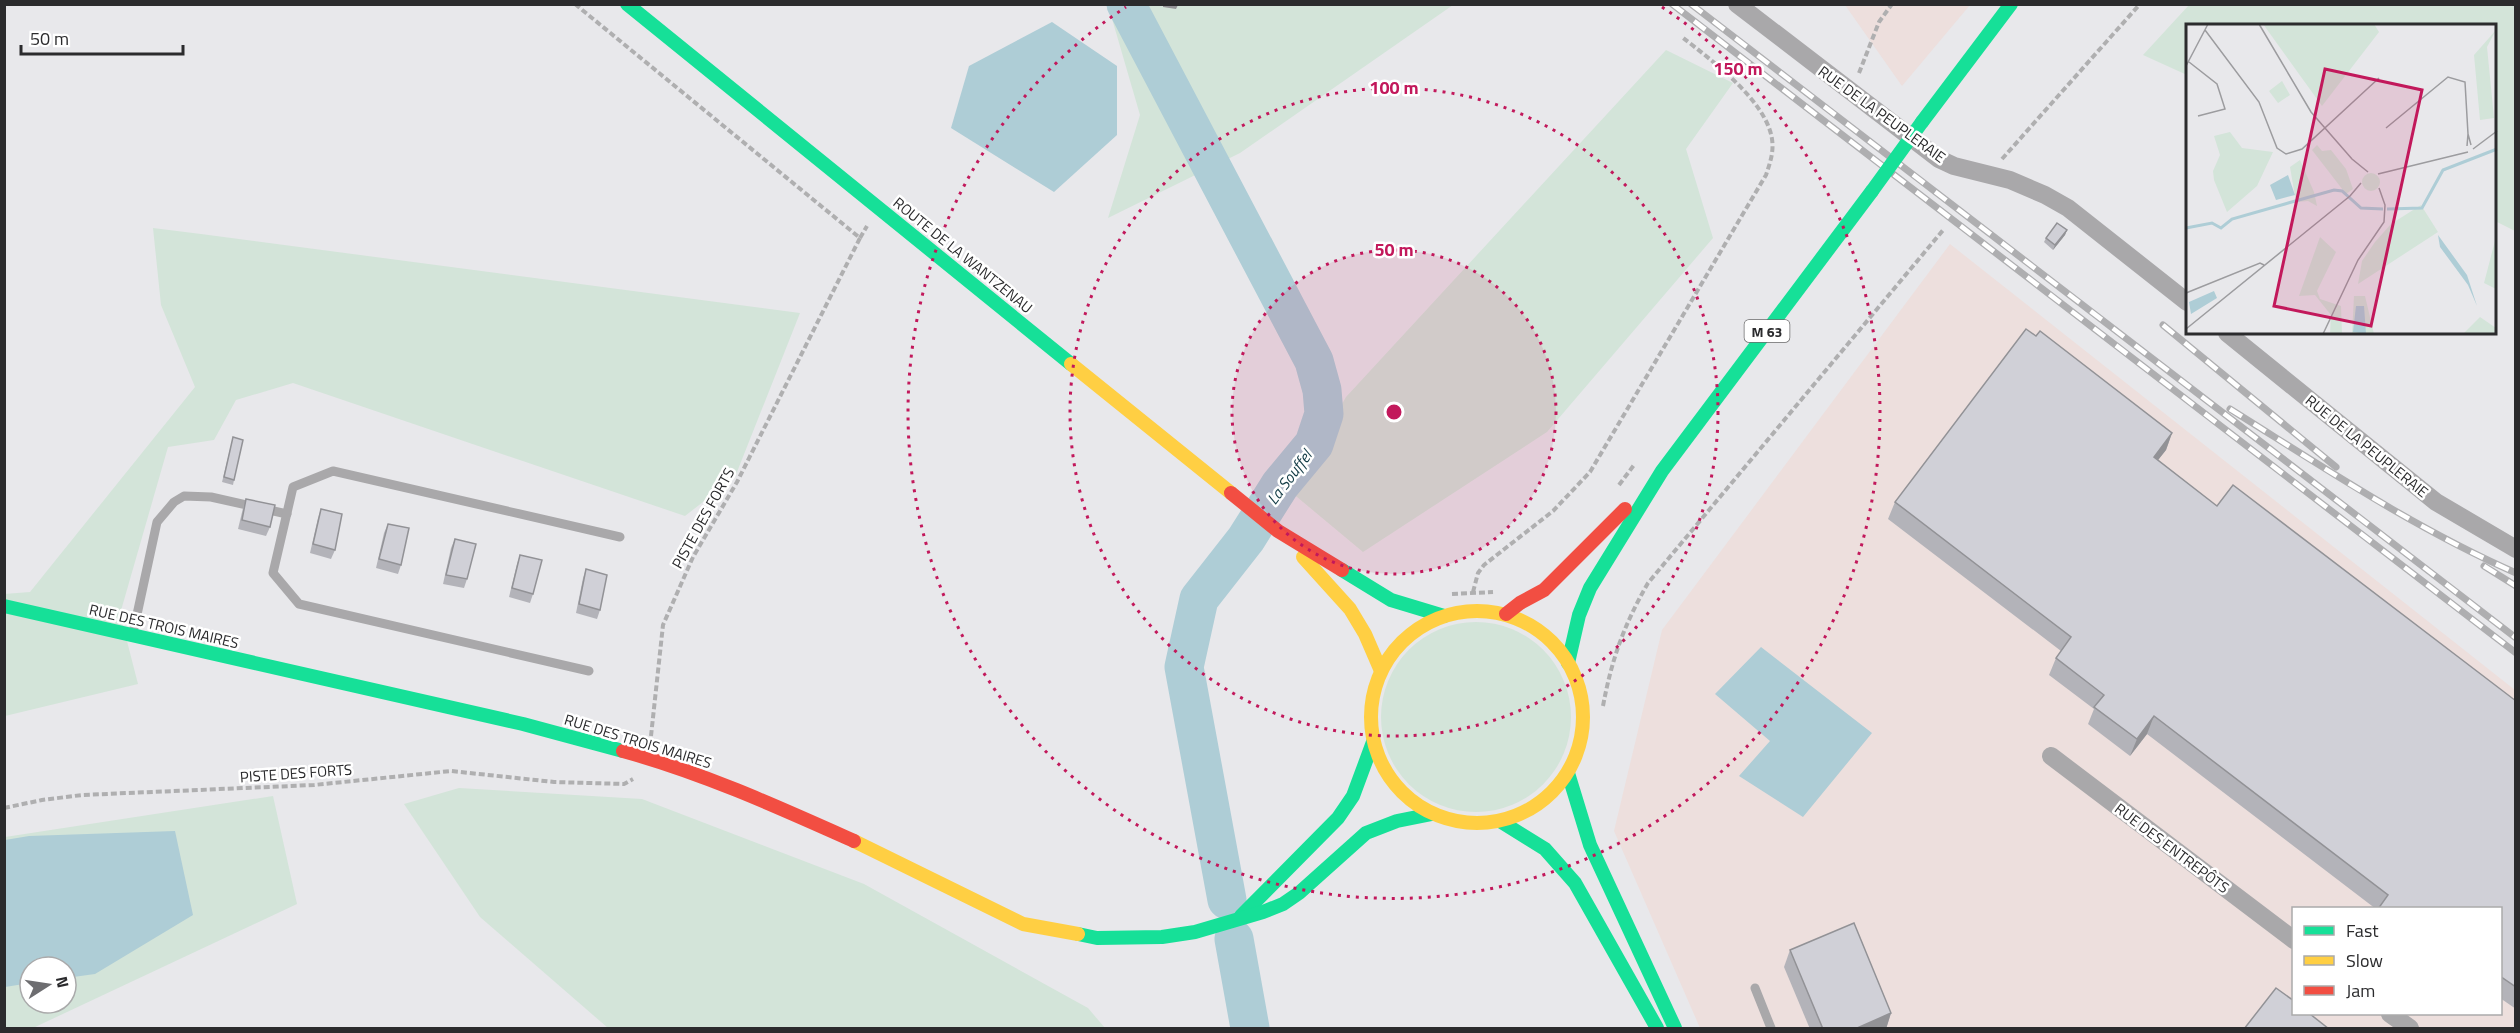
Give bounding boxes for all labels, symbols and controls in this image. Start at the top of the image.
scale bar [21,18,183,56]
inset map [2186,24,2496,334]
text: 50 m [30,25,69,52]
text: 150 m [1713,55,1763,82]
street label: RUE DE LA PEUPLERAIE [1814,60,1950,168]
text: 100 m [1369,74,1419,101]
street label: ROUTE DE LA WANTZENAU [888,191,1038,319]
text: 50 m [1374,236,1414,263]
road number: M 63 [1744,320,1790,342]
street label: RUE DE LA PEUPLERAIE [2301,389,2433,503]
centre of rings [1384,402,1404,422]
water label: La Souffel [1261,443,1318,509]
street label: PISTE DES FORTS [666,463,740,573]
street label: RUE DES TROIS MAIRES [87,598,241,654]
street label: RUE DES TROIS MAIRES [562,708,714,774]
street label: PISTE DES FORTS [239,758,353,788]
street label: RUE DES ENTREPÔTS [2110,797,2234,899]
legend [2292,907,2502,1015]
text: Fast [2346,917,2379,944]
text: Slow [2346,947,2383,974]
north arrow [18,955,78,1015]
text: N [50,974,76,990]
text: Jam [2346,977,2375,1004]

